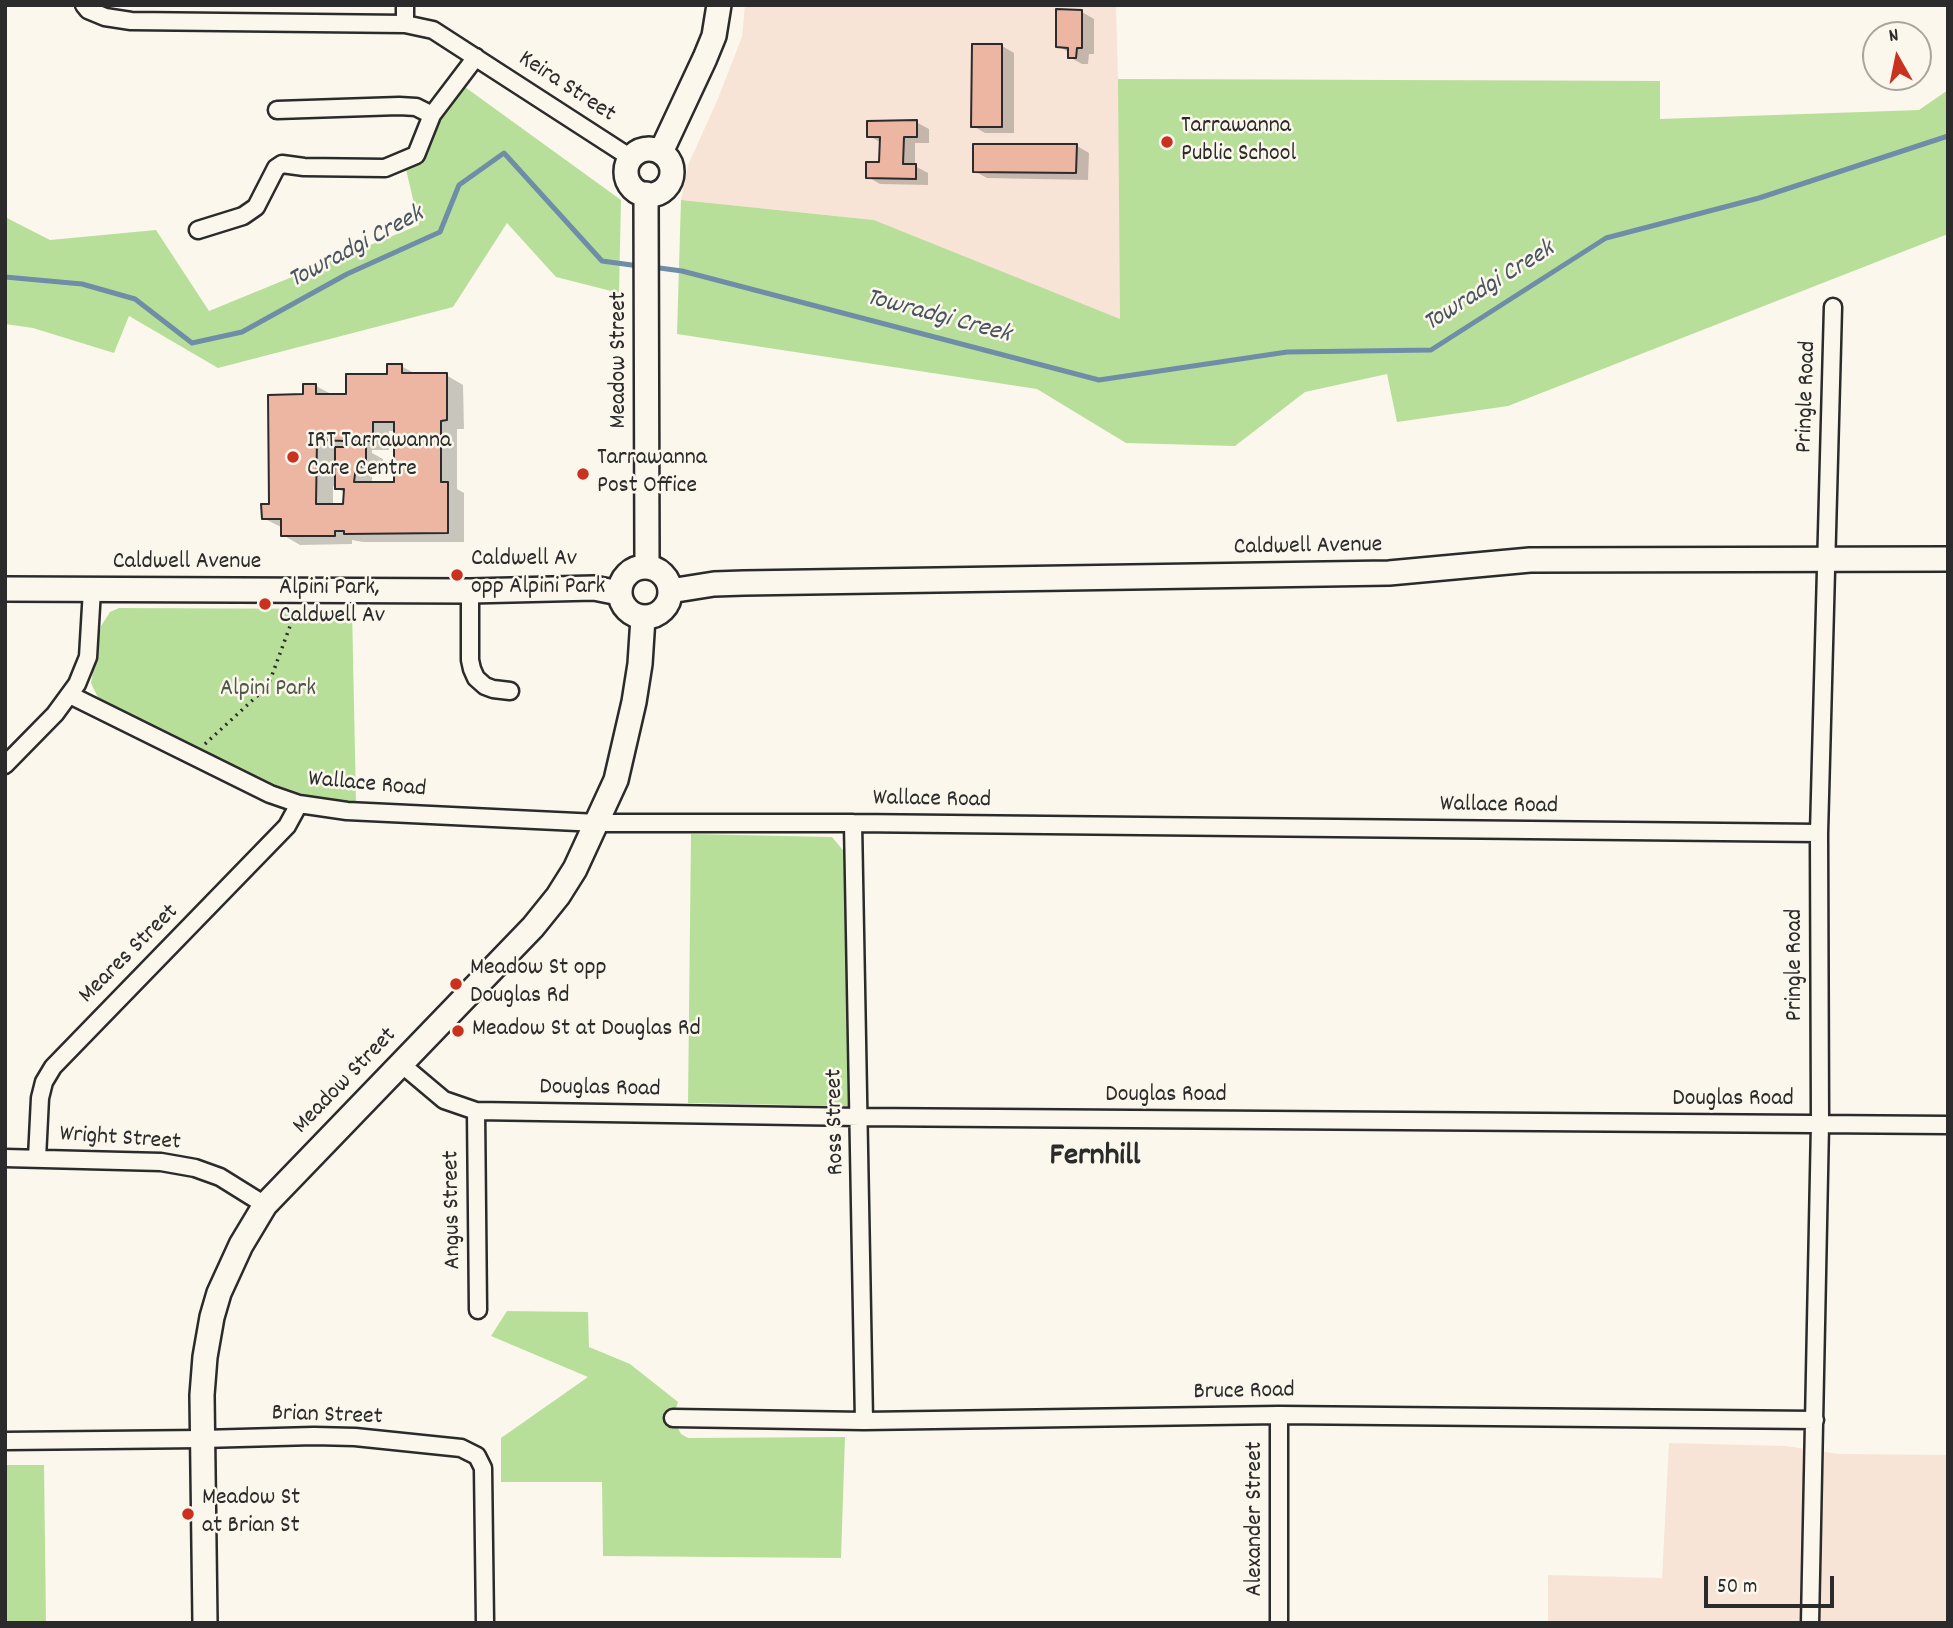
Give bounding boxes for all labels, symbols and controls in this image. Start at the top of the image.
north arrow [1862,21,1932,91]
text: N [1887,23,1901,51]
street label: Keira Street [512,46,620,130]
place label: Tarrawanna Public School [1181,114,1296,170]
marker: Tarrawanna Public School [1159,134,1175,150]
water label: Towradgi Creek [284,200,430,298]
water label: Towradgi Creek [1419,235,1561,341]
water label: Towradgi Creek [862,284,1014,352]
street label: Meadow Street [607,291,635,429]
street label: Pringle Road [1792,340,1824,454]
place label: IRT Tarrawanna Care Centre [307,429,451,485]
place label: Tarrawanna Post Office [597,446,707,502]
marker: IRT Tarrawanna Care Centre [285,449,301,465]
marker: Tarrawanna Post Office [575,466,591,482]
street label: Caldwell Avenue [1233,532,1383,564]
place label: Caldwell Av opp Alpini Park [471,547,605,603]
street label: Caldwell Avenue [113,550,261,578]
marker: Caldwell Av opp Alpini Park [449,567,465,583]
place label: Alpini Park, Caldwell Av [279,576,385,632]
marker: Alpini Park, Caldwell Av [257,596,273,612]
park label: Alpini Park [220,677,316,705]
street label: Wallace Road [307,766,427,806]
street label: Wallace Road [873,786,991,816]
street label: Wallace Road [1440,792,1558,822]
street label: Meares Street [74,899,186,1011]
street label: Pringle Road [1783,909,1811,1021]
place label: Meadow St opp Douglas Rd [470,956,607,1012]
marker: Meadow St opp Douglas Rd [448,976,464,992]
place label: Meadow St at Douglas Rd [472,1017,701,1045]
street label: Meadow Street [288,1023,404,1141]
marker: Meadow St at Douglas Rd [450,1023,466,1039]
street label: Ross Street [822,1069,852,1175]
street label: Douglas Road [539,1075,661,1105]
street label: Douglas Road [1105,1083,1227,1111]
street label: Douglas Road [1672,1087,1794,1115]
street label: Wright Street [59,1121,181,1159]
district label: Fernhill [1050,1140,1140,1178]
street label: Angus Street [439,1150,469,1270]
street label: Bruce Road [1193,1378,1295,1408]
street label: Brian Street [271,1401,383,1433]
street label: Alexander Street [1243,1441,1271,1597]
place label: Meadow St at Brian St [202,1486,300,1542]
marker: Meadow St at Brian St [180,1506,196,1522]
scale bar [1708,1562,1838,1606]
text: 50 m [1717,1573,1757,1603]

